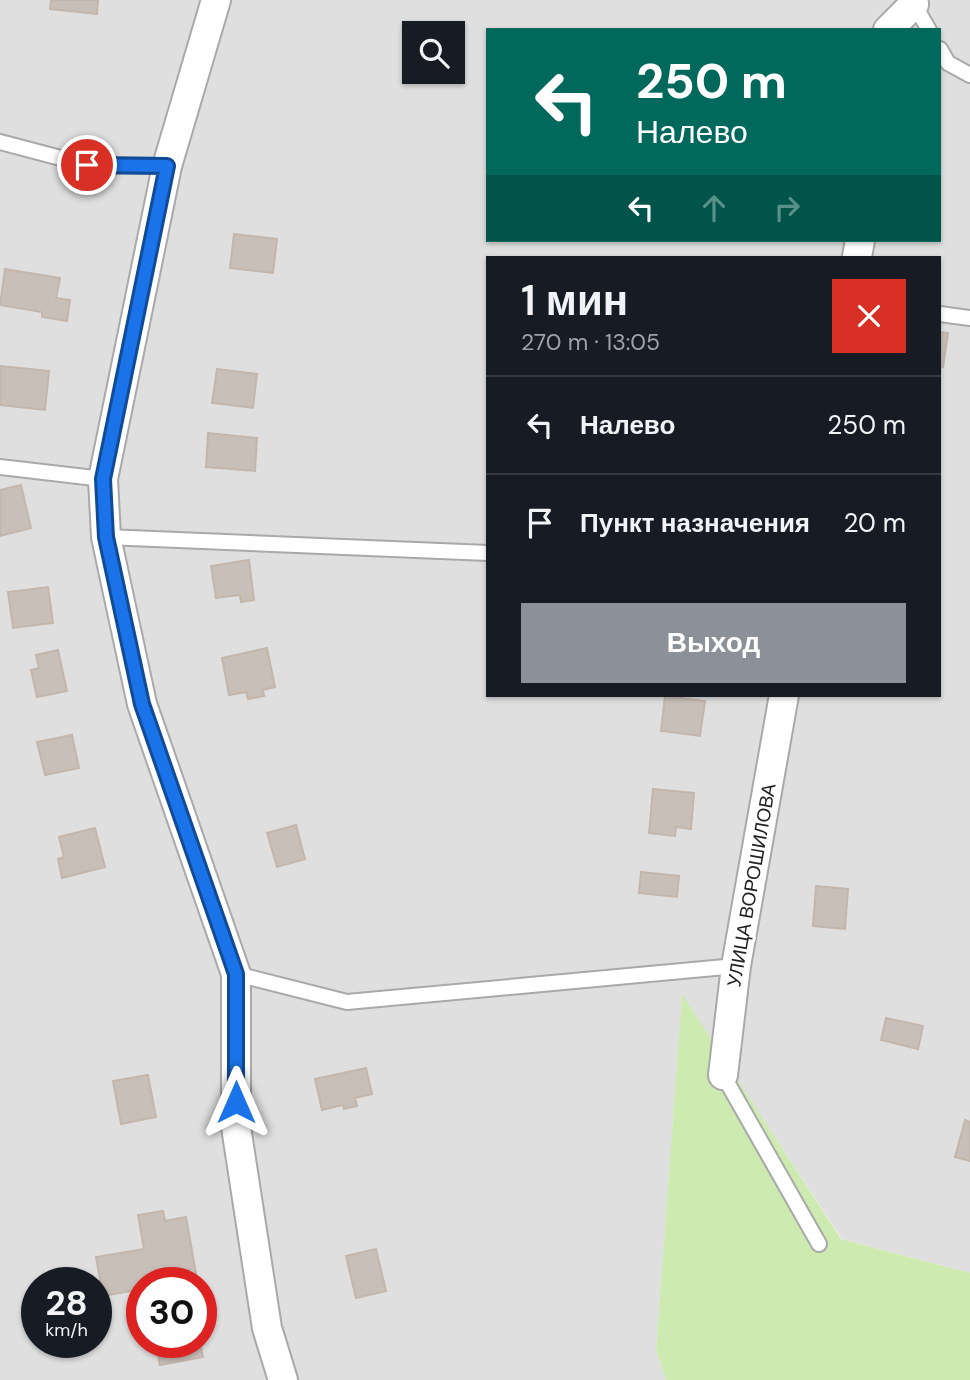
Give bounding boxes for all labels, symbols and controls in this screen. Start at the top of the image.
map controls [402,21,465,84]
button: search [402,21,465,84]
text: 250 m [636,49,787,113]
icon: left [521,56,612,147]
text: Налево [636,111,748,153]
pin [57,135,117,195]
icon: arrive [68,146,106,184]
icon: left [622,189,660,227]
icon: ahead [695,189,733,227]
icon: right [768,189,806,227]
text: 1 мин [521,273,628,328]
button: close [832,279,906,353]
text: 270 m · 13:05 [521,327,660,357]
icon: left [521,406,559,444]
text: Налево [580,408,675,442]
text: 250 m [827,408,906,442]
icon: arrive [521,504,559,542]
text: Пункт назначения [580,506,810,540]
text: 20 m [843,506,906,540]
button: Выход [521,603,906,683]
street label: УЛИЦА ВОРОШИЛОВА [721,781,782,989]
position arrow [199,1065,273,1139]
speed limit sign: 30 [126,1267,217,1358]
text: 28 [45,1280,88,1326]
text: km/h [45,1318,88,1342]

